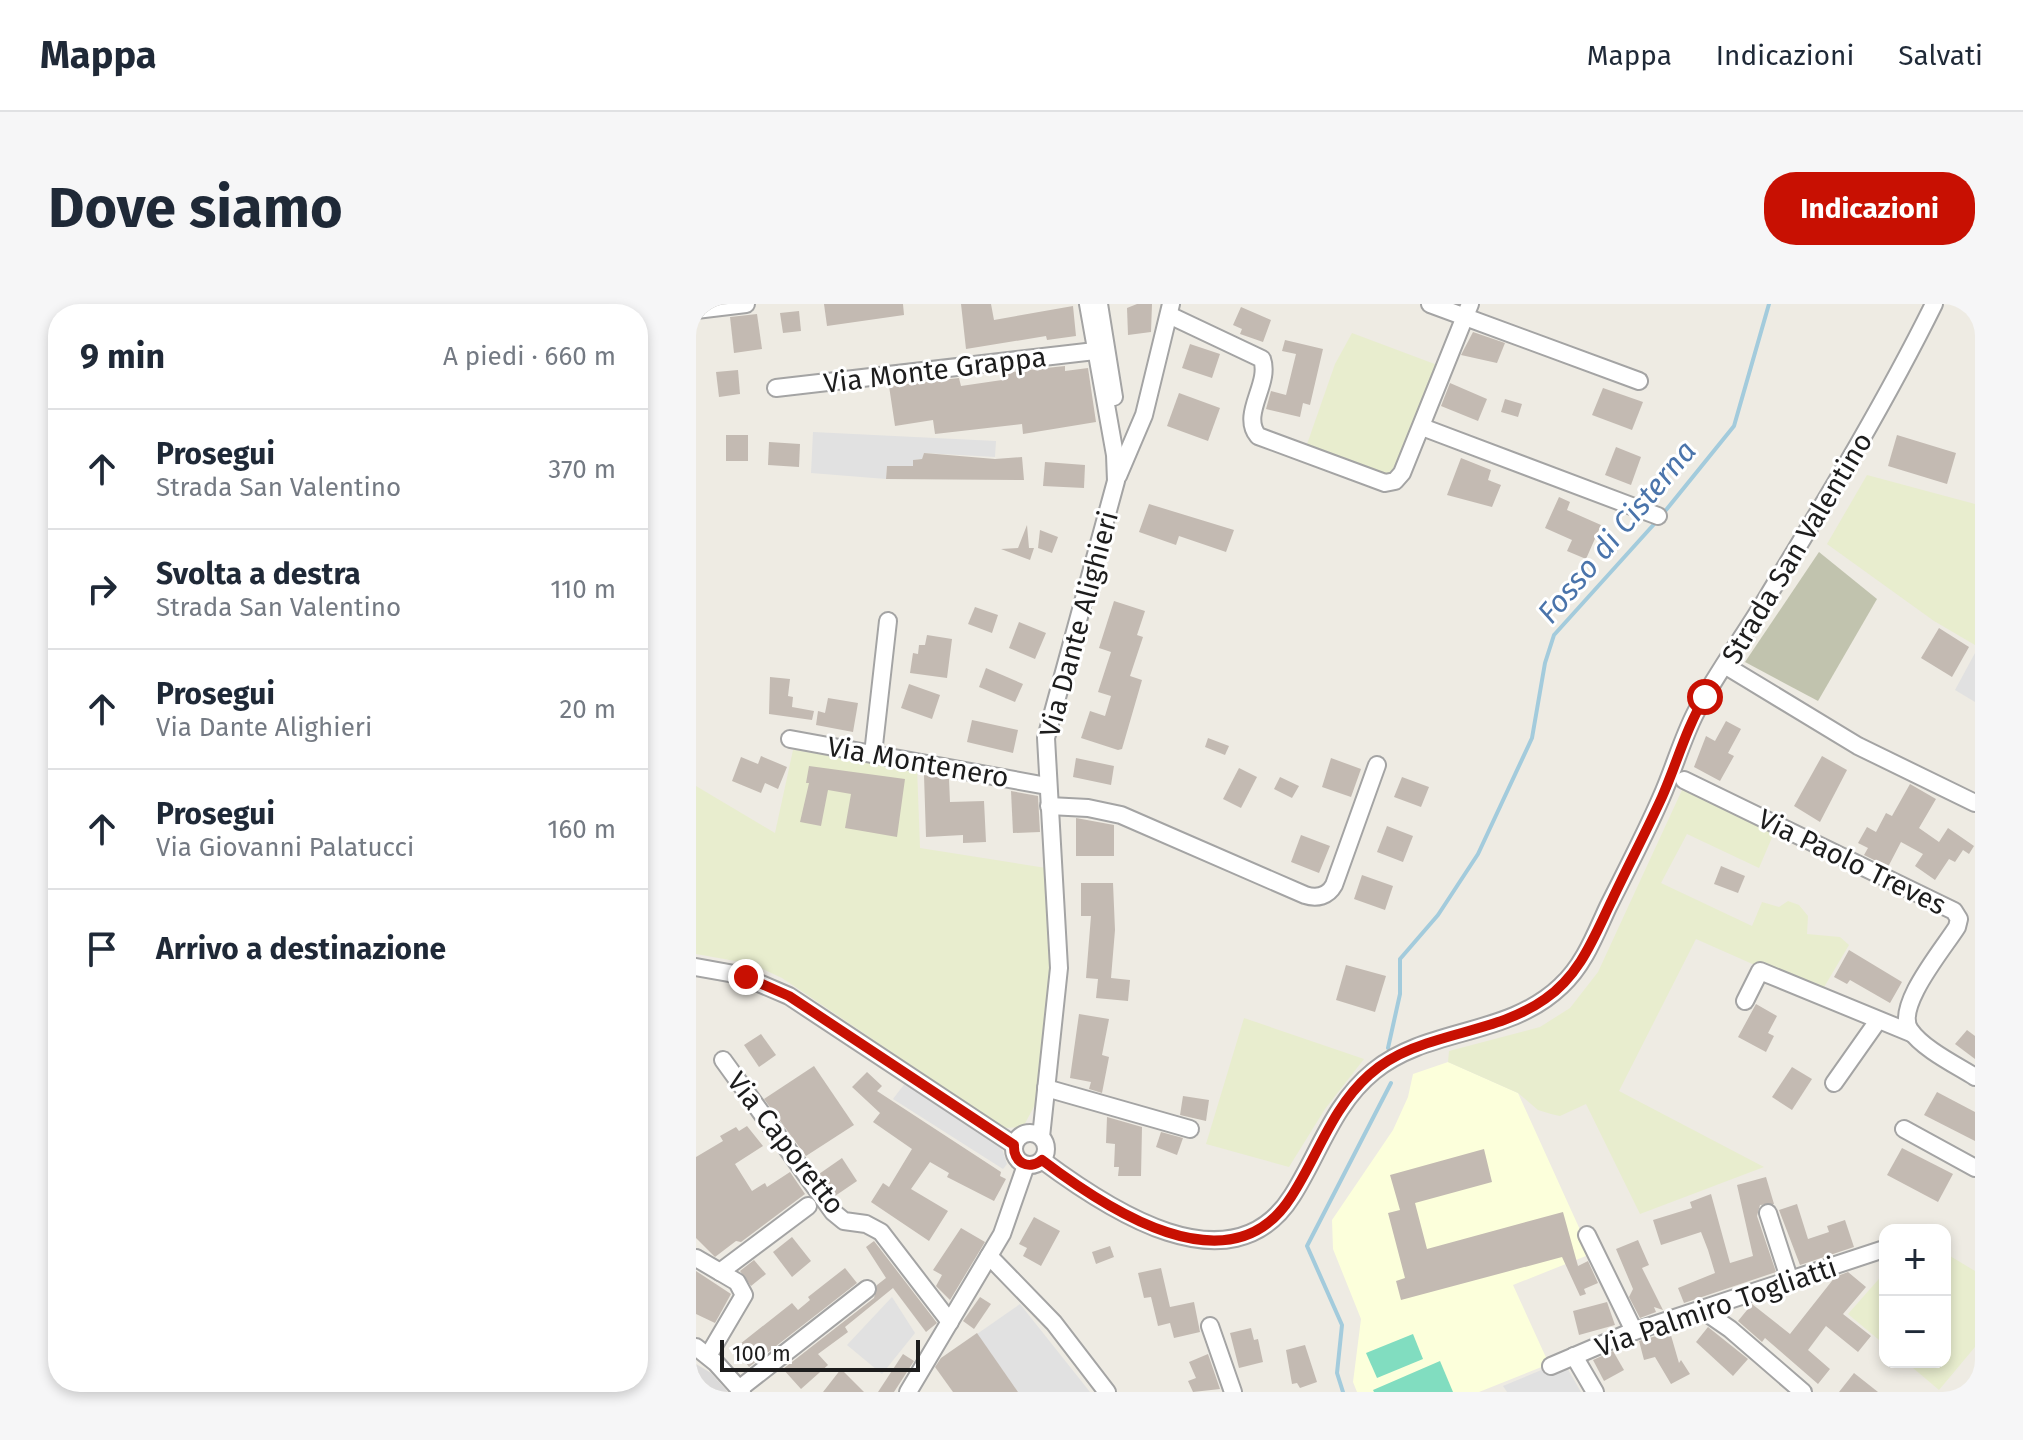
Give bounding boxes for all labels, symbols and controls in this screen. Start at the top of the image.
text: Mappa [40,32,157,78]
text: Mappa [1587,39,1672,72]
text: Indicazioni [1716,39,1854,72]
text: Salvati [1898,39,1983,72]
button: Indicazioni [1764,172,1975,245]
text: Dove siamo [48,175,343,242]
text: 9 min [80,336,165,377]
street label: Via Monte Grappa [822,340,1048,400]
text: A piedi · 660 m [443,341,616,372]
street label: Strada San Valentino [1715,426,1879,670]
water label: Fosso di Cisterna [1530,433,1704,631]
text: Prosegui [156,436,275,472]
icon: ahead [80,447,124,491]
text: 370 m [548,454,616,485]
text: Strada San Valentino [156,472,401,503]
street label: Via Dante Alighieri [1033,507,1125,741]
text: Svolta a destra [156,556,361,592]
icon: right [80,567,124,611]
text: 110 m [550,574,616,605]
text: Strada San Valentino [156,592,401,623]
text: Prosegui [156,676,275,712]
route start [1687,679,1723,715]
icon: ahead [80,687,124,731]
text: 20 m [559,694,616,725]
text: Via Dante Alighieri [156,712,372,743]
street label: Via Montenero [825,730,1011,794]
text: Prosegui [156,796,275,832]
street label: Via Paolo Treves [1753,802,1951,922]
icon: ahead [80,807,124,851]
text: 160 m [547,814,616,845]
text: Via Giovanni Palatucci [156,832,414,863]
icon: arrive [80,927,124,971]
text: Arrivo a destinazione [156,931,446,967]
route end [728,959,764,995]
street label: Via Caporetto [720,1065,852,1221]
map controls [1879,1224,1951,1368]
button: + [1879,1224,1951,1296]
street label: Via Palmiro Togliatti [1591,1250,1841,1364]
button: − [1879,1296,1951,1368]
scale bar [720,1336,920,1372]
text: 100 m [732,1340,791,1367]

